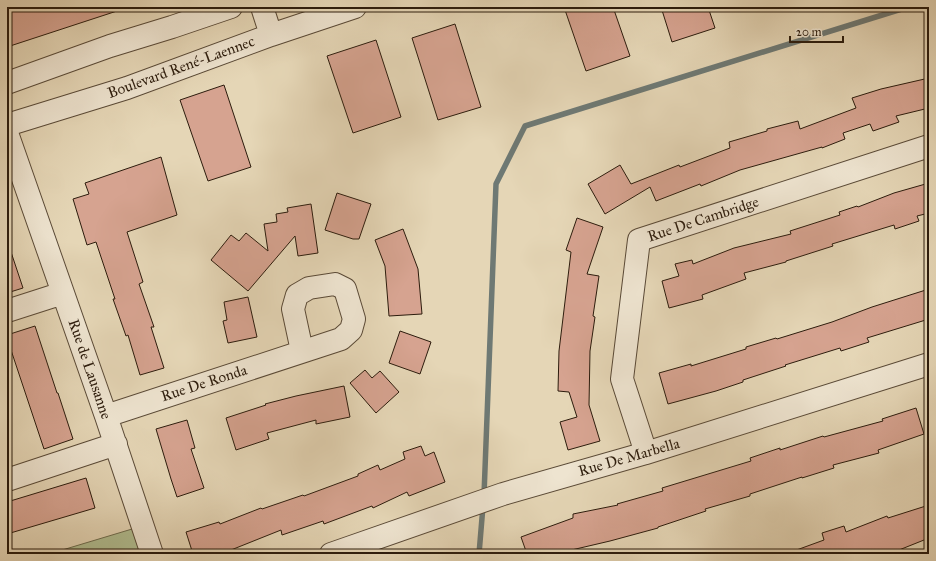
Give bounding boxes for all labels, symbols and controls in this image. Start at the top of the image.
scale bar [790,18,843,44]
text: 20 m [796,25,822,39]
street label: Boulevard René-Laennec [105,32,257,102]
street label: Rue De Cambridge [645,193,761,245]
street label: Rue de Lausanne [64,317,116,421]
street label: Rue De Ronda [159,360,250,405]
street label: Rue De Marbella [576,434,682,480]

